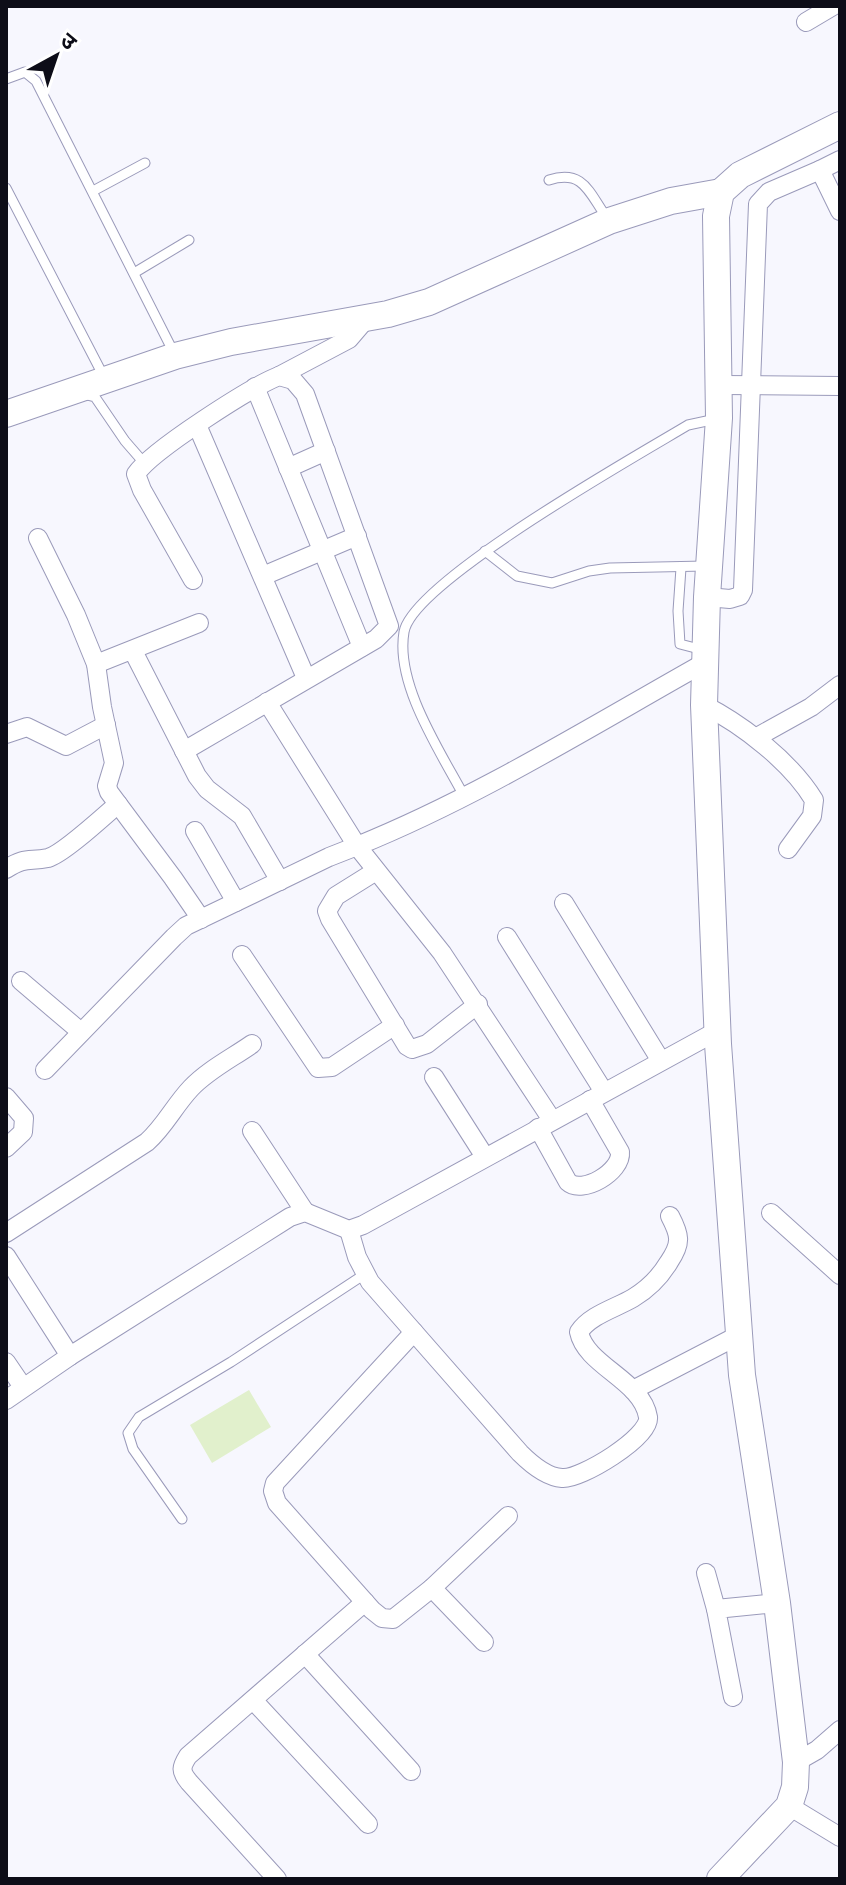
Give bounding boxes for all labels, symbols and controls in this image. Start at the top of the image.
north arrow [16,16,96,96]
text: उ [55,26,84,56]

